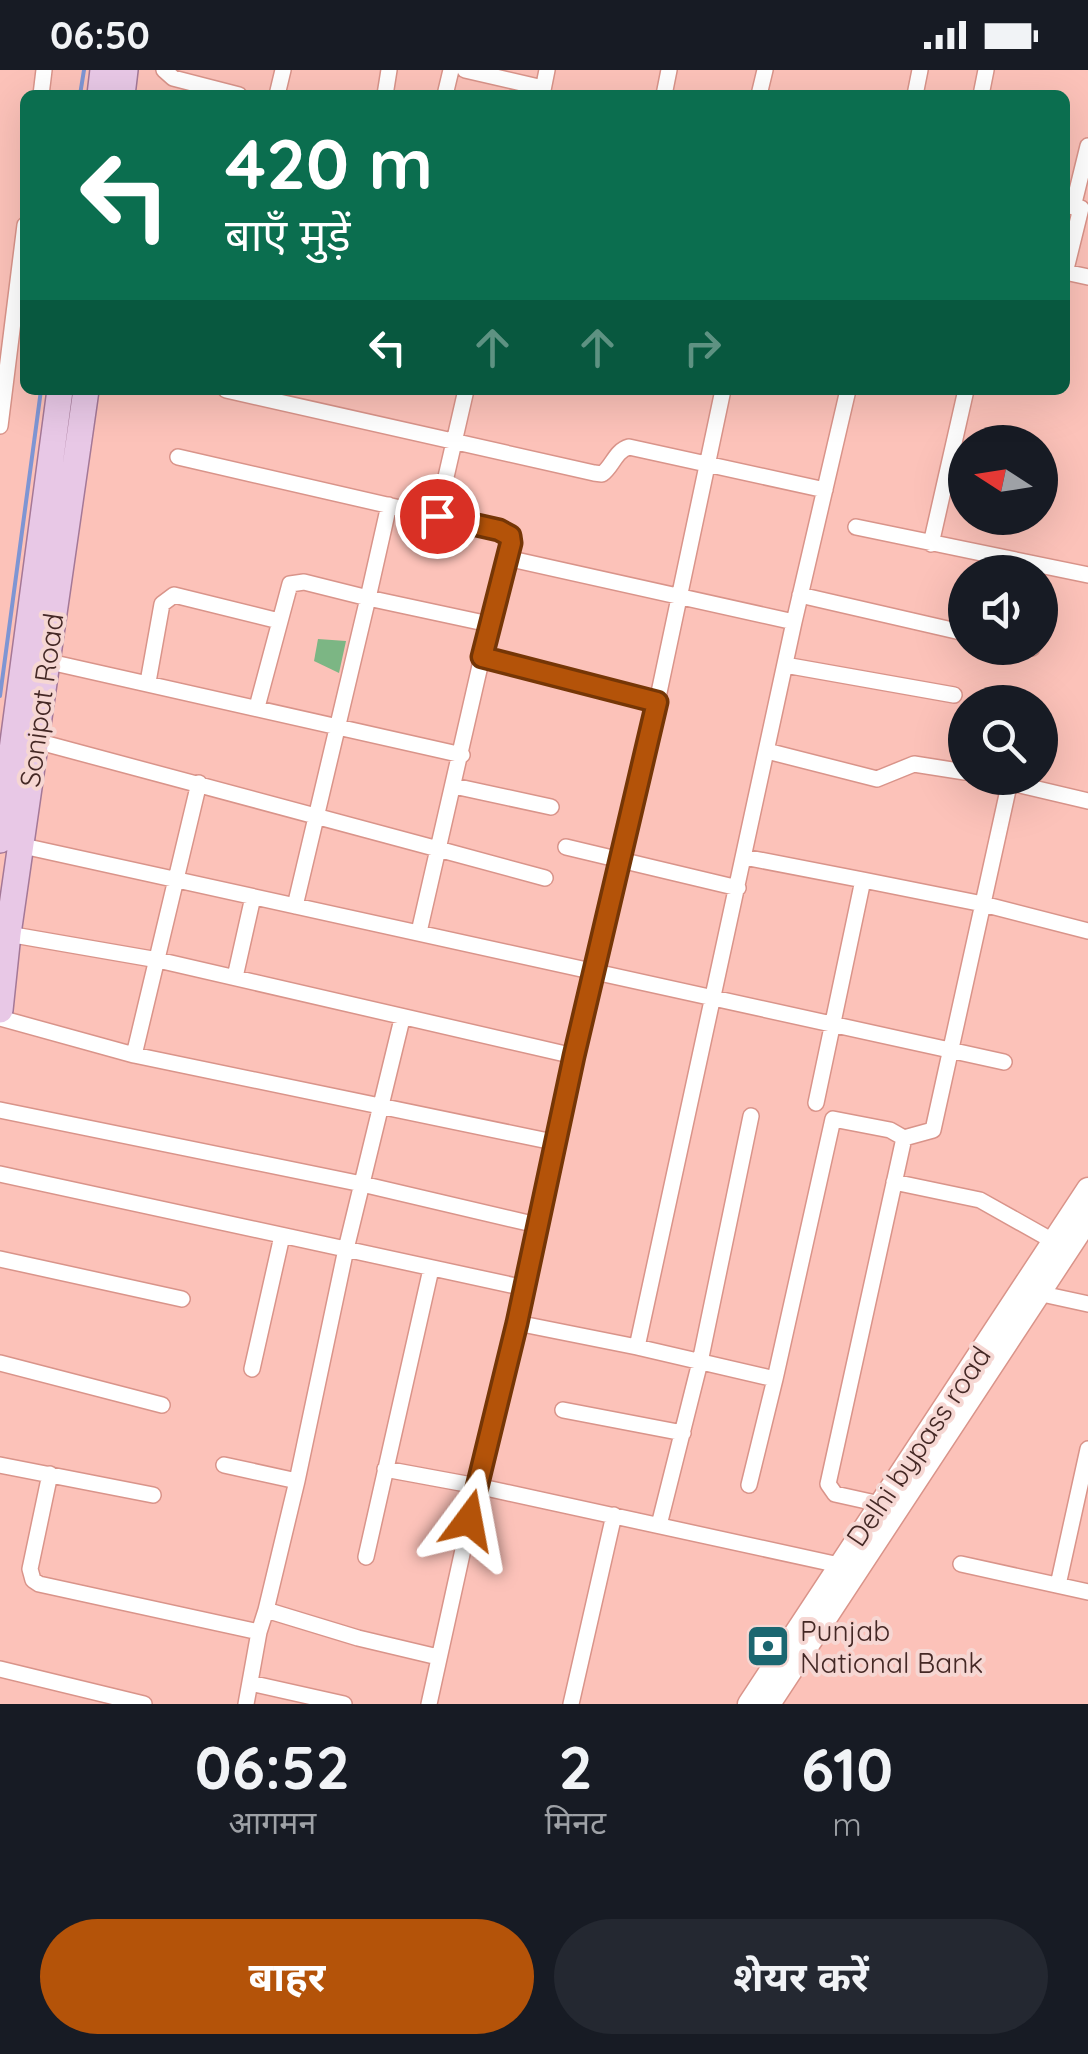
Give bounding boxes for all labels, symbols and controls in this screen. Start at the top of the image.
text: 06:50 [50,11,150,59]
text: 420 m [225,119,433,207]
icon: left [60,130,190,260]
text: बाएँ मुड़ें [225,206,351,262]
icon: left [360,320,415,375]
icon: ahead [465,320,520,375]
icon: ahead [570,320,625,375]
icon: right [675,320,730,375]
north arrow [948,425,1058,535]
map controls [948,425,1058,795]
pin [395,474,480,559]
icon: arrive [410,489,465,544]
button: sound [948,555,1058,665]
street label: Sonipat Road [11,611,71,789]
button: search [948,685,1058,795]
street label: Delhi bypass road [838,1339,998,1553]
position arrow [417,1468,521,1572]
place label: Punjab National Bank [800,1613,983,1680]
bank icon: Punjab National Bank [745,1623,791,1669]
text: 06:52 [195,1729,350,1804]
text: 2 [558,1729,593,1804]
text: 610 [801,1731,893,1806]
text: आगमन [229,1802,316,1842]
text: मिनट [545,1802,606,1842]
text: m [832,1804,862,1844]
button: बाहर [40,1919,534,2034]
button: शेयर करें [554,1919,1048,2034]

